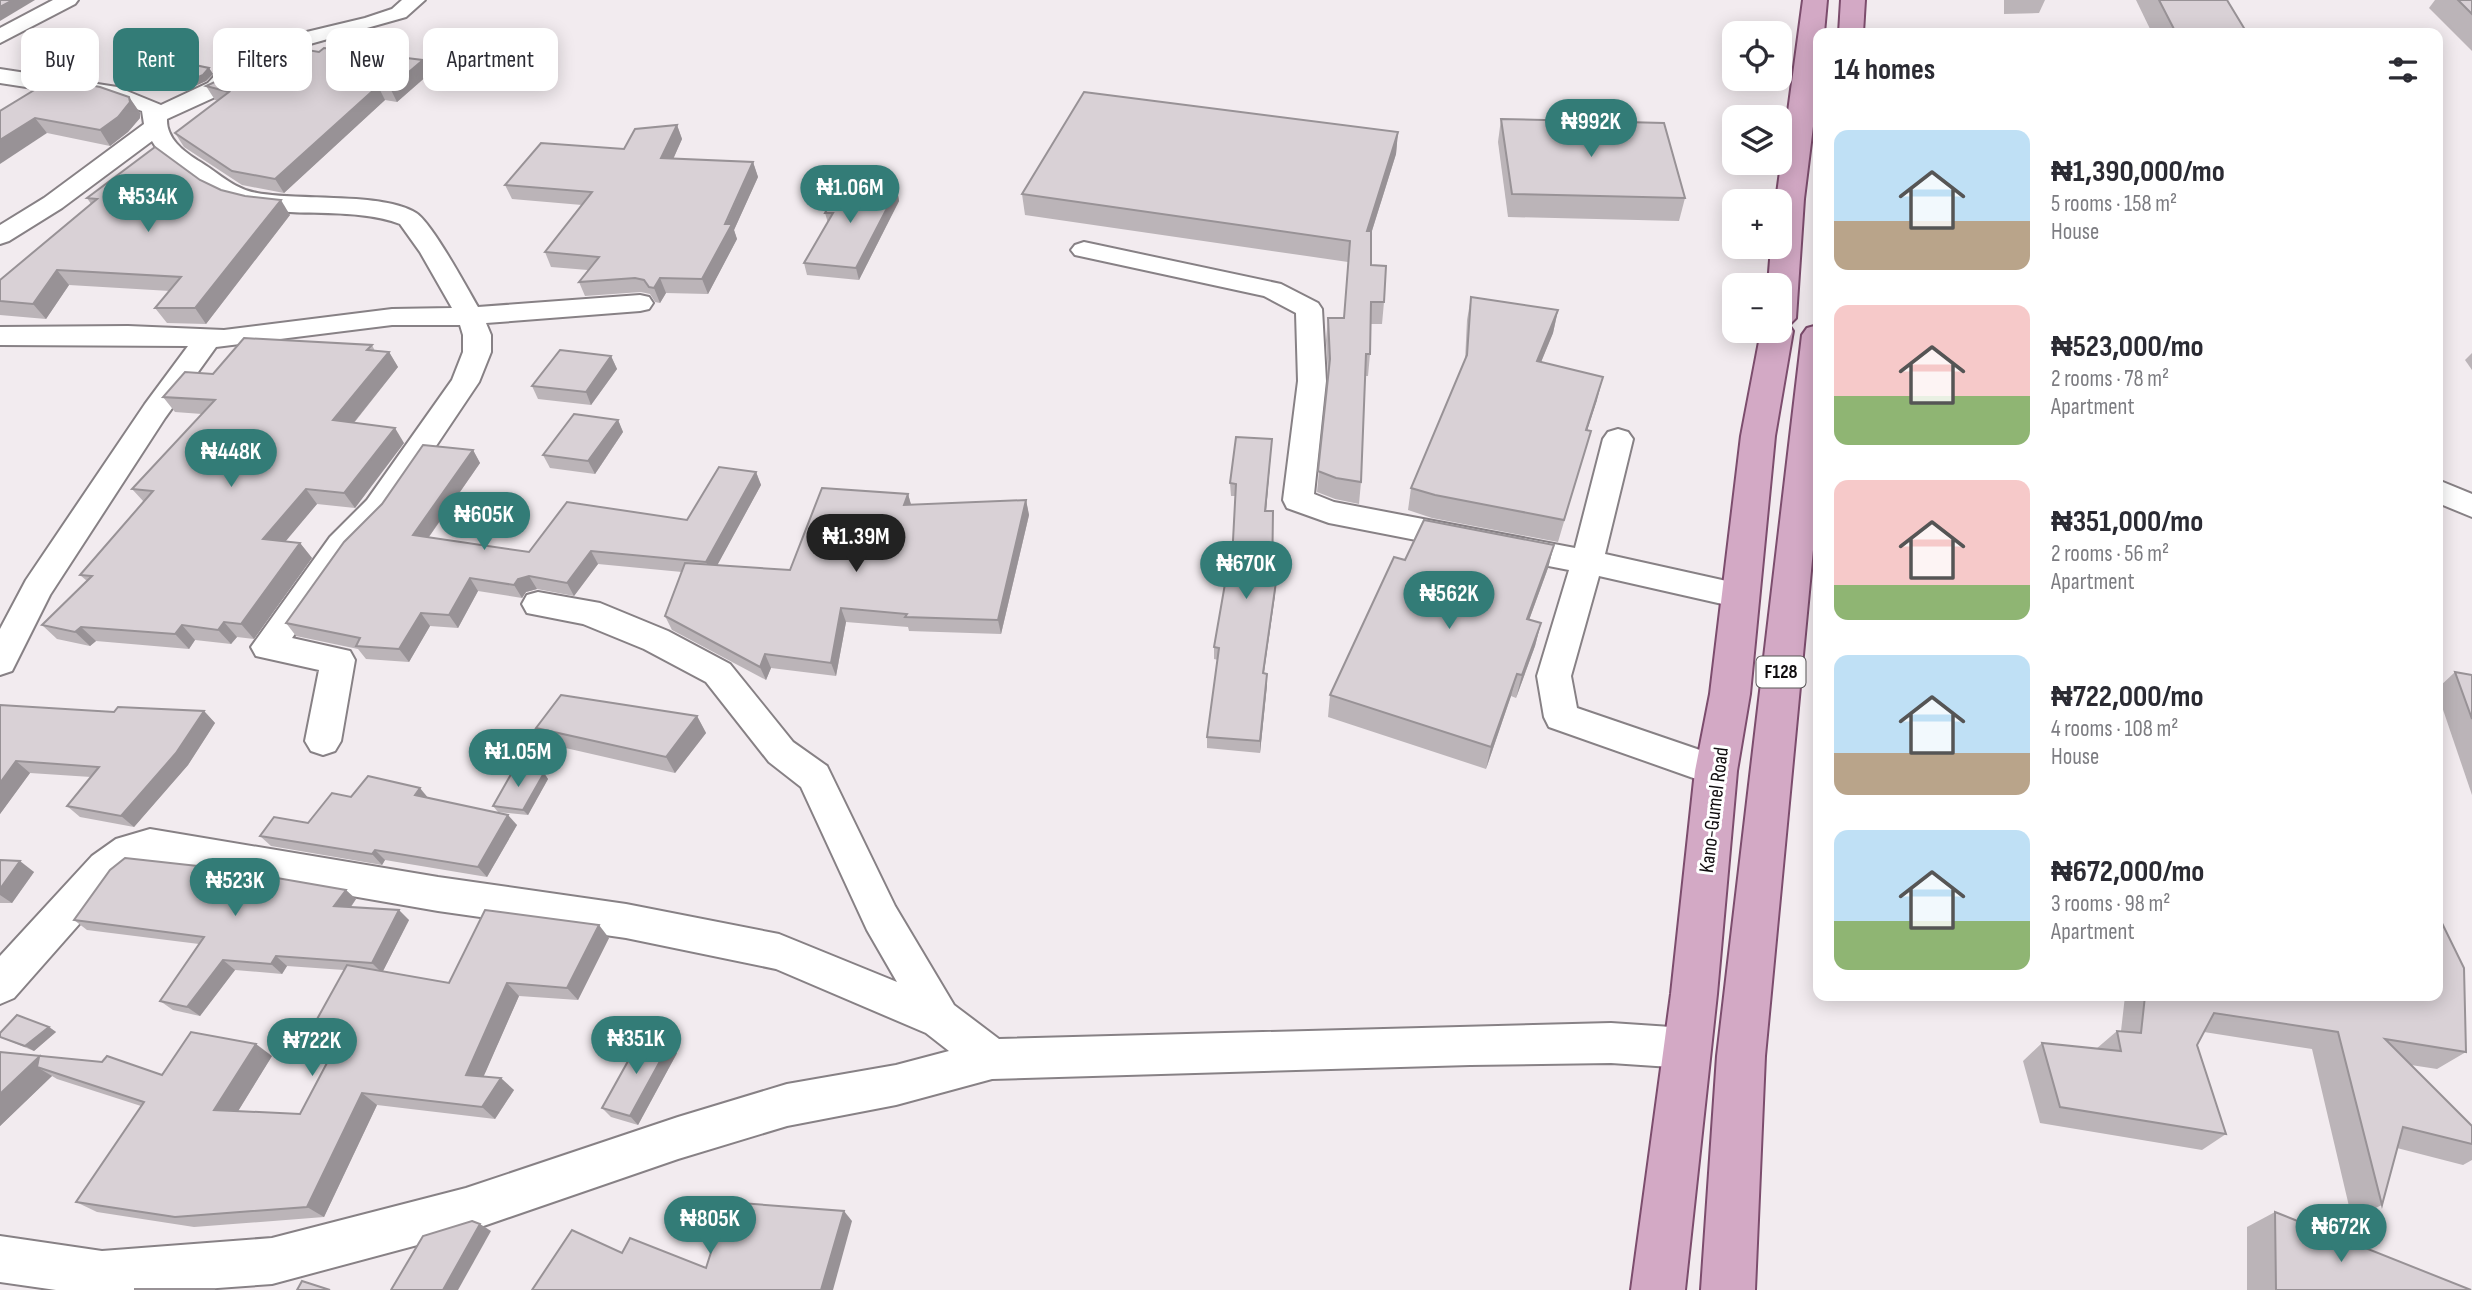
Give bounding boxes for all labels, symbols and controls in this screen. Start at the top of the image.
map controls [1722,21,1792,343]
button: locate [1722,21,1792,91]
chip: Buy [21,28,99,91]
chip: Rent [113,28,199,91]
chip: Filters [213,28,312,91]
chip: New [326,28,409,91]
chip: Apartment [423,28,558,91]
icon: filters [2384,51,2422,89]
text: 14 homes [1834,52,1935,88]
pin: ₦992K [1542,100,1640,159]
button: layers [1722,105,1792,175]
text: ₦992K [1561,108,1621,136]
text: ₦1,390,000/mo [2051,154,2225,190]
icon: home [1890,158,1974,242]
pin: ₦1.06M [793,166,907,225]
pin: ₦534K [99,174,197,234]
text: ₦1.06M [816,174,884,202]
text: ₦534K [118,183,178,211]
button: + [1722,189,1792,259]
text: 5 rooms · 158 m² [2051,190,2177,218]
text: House [2051,218,2099,246]
button: − [1722,273,1792,343]
text: ₦523,000/mo [2051,329,2204,365]
icon: home [1890,333,1974,417]
text: 2 rooms · 78 m² [2051,365,2169,393]
text: Apartment [2051,393,2135,421]
pin: ₦448K [182,430,280,489]
text: ₦448K [201,438,261,466]
pin: ₦605K [435,492,533,552]
text: ₦605K [454,501,514,529]
text: ₦351,000/mo [2051,504,2203,540]
icon: home [1890,508,1974,592]
pin: ₦1.39M [799,514,913,574]
text: ₦1.39M [822,523,890,551]
text: 2 rooms · 56 m² [2051,540,2169,568]
pin: ₦670K [1197,542,1295,601]
text: ₦670K [1216,550,1276,578]
text: Apartment [2051,568,2135,596]
pin: ₦562K [1400,572,1498,631]
text: ₦562K [1419,580,1479,608]
road number: F128 [1756,656,1806,688]
text: ₦722,000/mo [2051,679,2203,715]
icon: home [1890,683,1974,767]
text: 4 rooms · 108 m² [2051,715,2178,743]
pin: ₦1.05M [461,730,575,789]
text: ₦1.05M [485,738,551,766]
text: House [2051,743,2099,771]
street label: Kano-Gumel Road [1694,746,1734,874]
text: ₦672,000/mo [2051,854,2204,890]
pin: ₦523K [186,858,284,918]
icon: home [1890,858,1974,942]
text: ₦523K [206,867,264,895]
text: 3 rooms · 98 m² [2051,890,2170,918]
text: Apartment [2051,918,2135,946]
pin: ₦351K [587,1016,685,1076]
pin: ₦722K [263,1018,361,1078]
text: ₦351K [607,1025,665,1053]
text: ₦722K [283,1027,341,1055]
pin: ₦805K [661,1196,759,1256]
pin: ₦672K [2292,1204,2390,1264]
text: ₦805K [680,1205,740,1233]
text: ₦672K [2312,1213,2370,1241]

